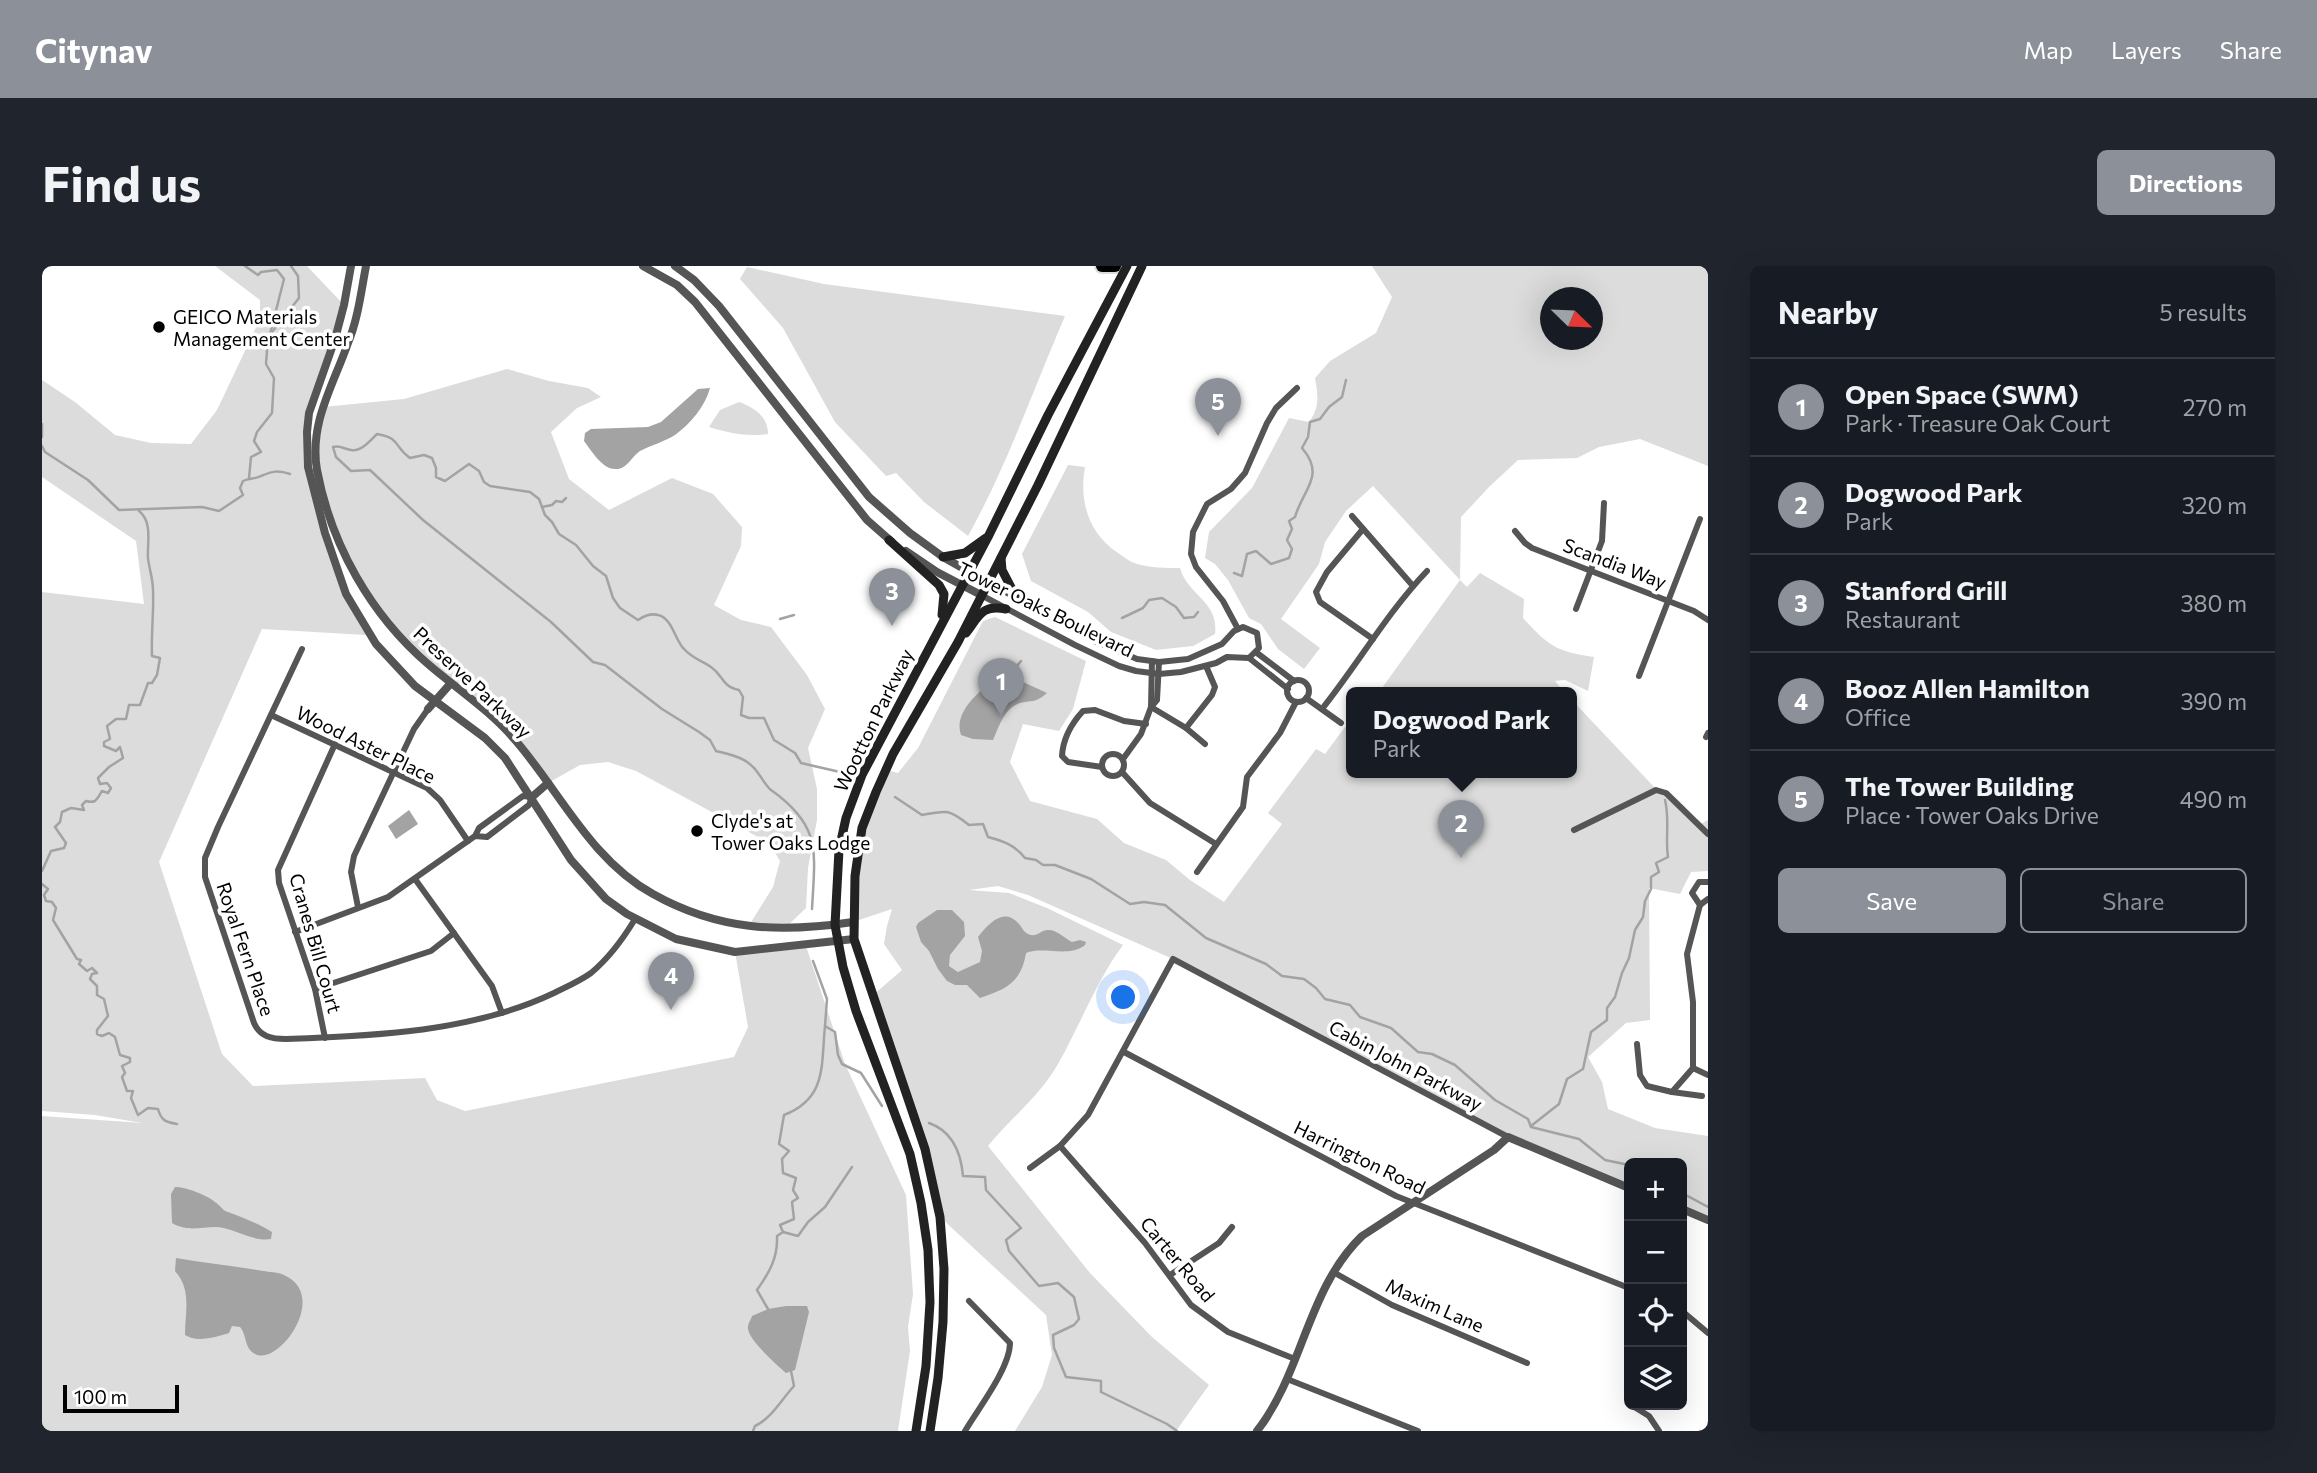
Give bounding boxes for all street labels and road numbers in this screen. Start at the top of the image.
street label: Scandia Way [1560,533,1670,593]
street label: Tower Oaks Boulevard [954,556,1138,662]
street label: Preserve Parkway [409,621,537,743]
street label: Wootton Parkway [828,645,918,795]
street label: Wood Aster Place [293,700,439,788]
street label: Cranes Bill Court [285,870,347,1016]
street label: Royal Fern Place [212,879,280,1019]
street label: Cabin John Parkway [1325,1015,1487,1115]
street label: Harrington Road [1291,1115,1429,1199]
street label: Carter Road [1136,1212,1220,1306]
street label: Maxim Lane [1382,1273,1488,1337]

